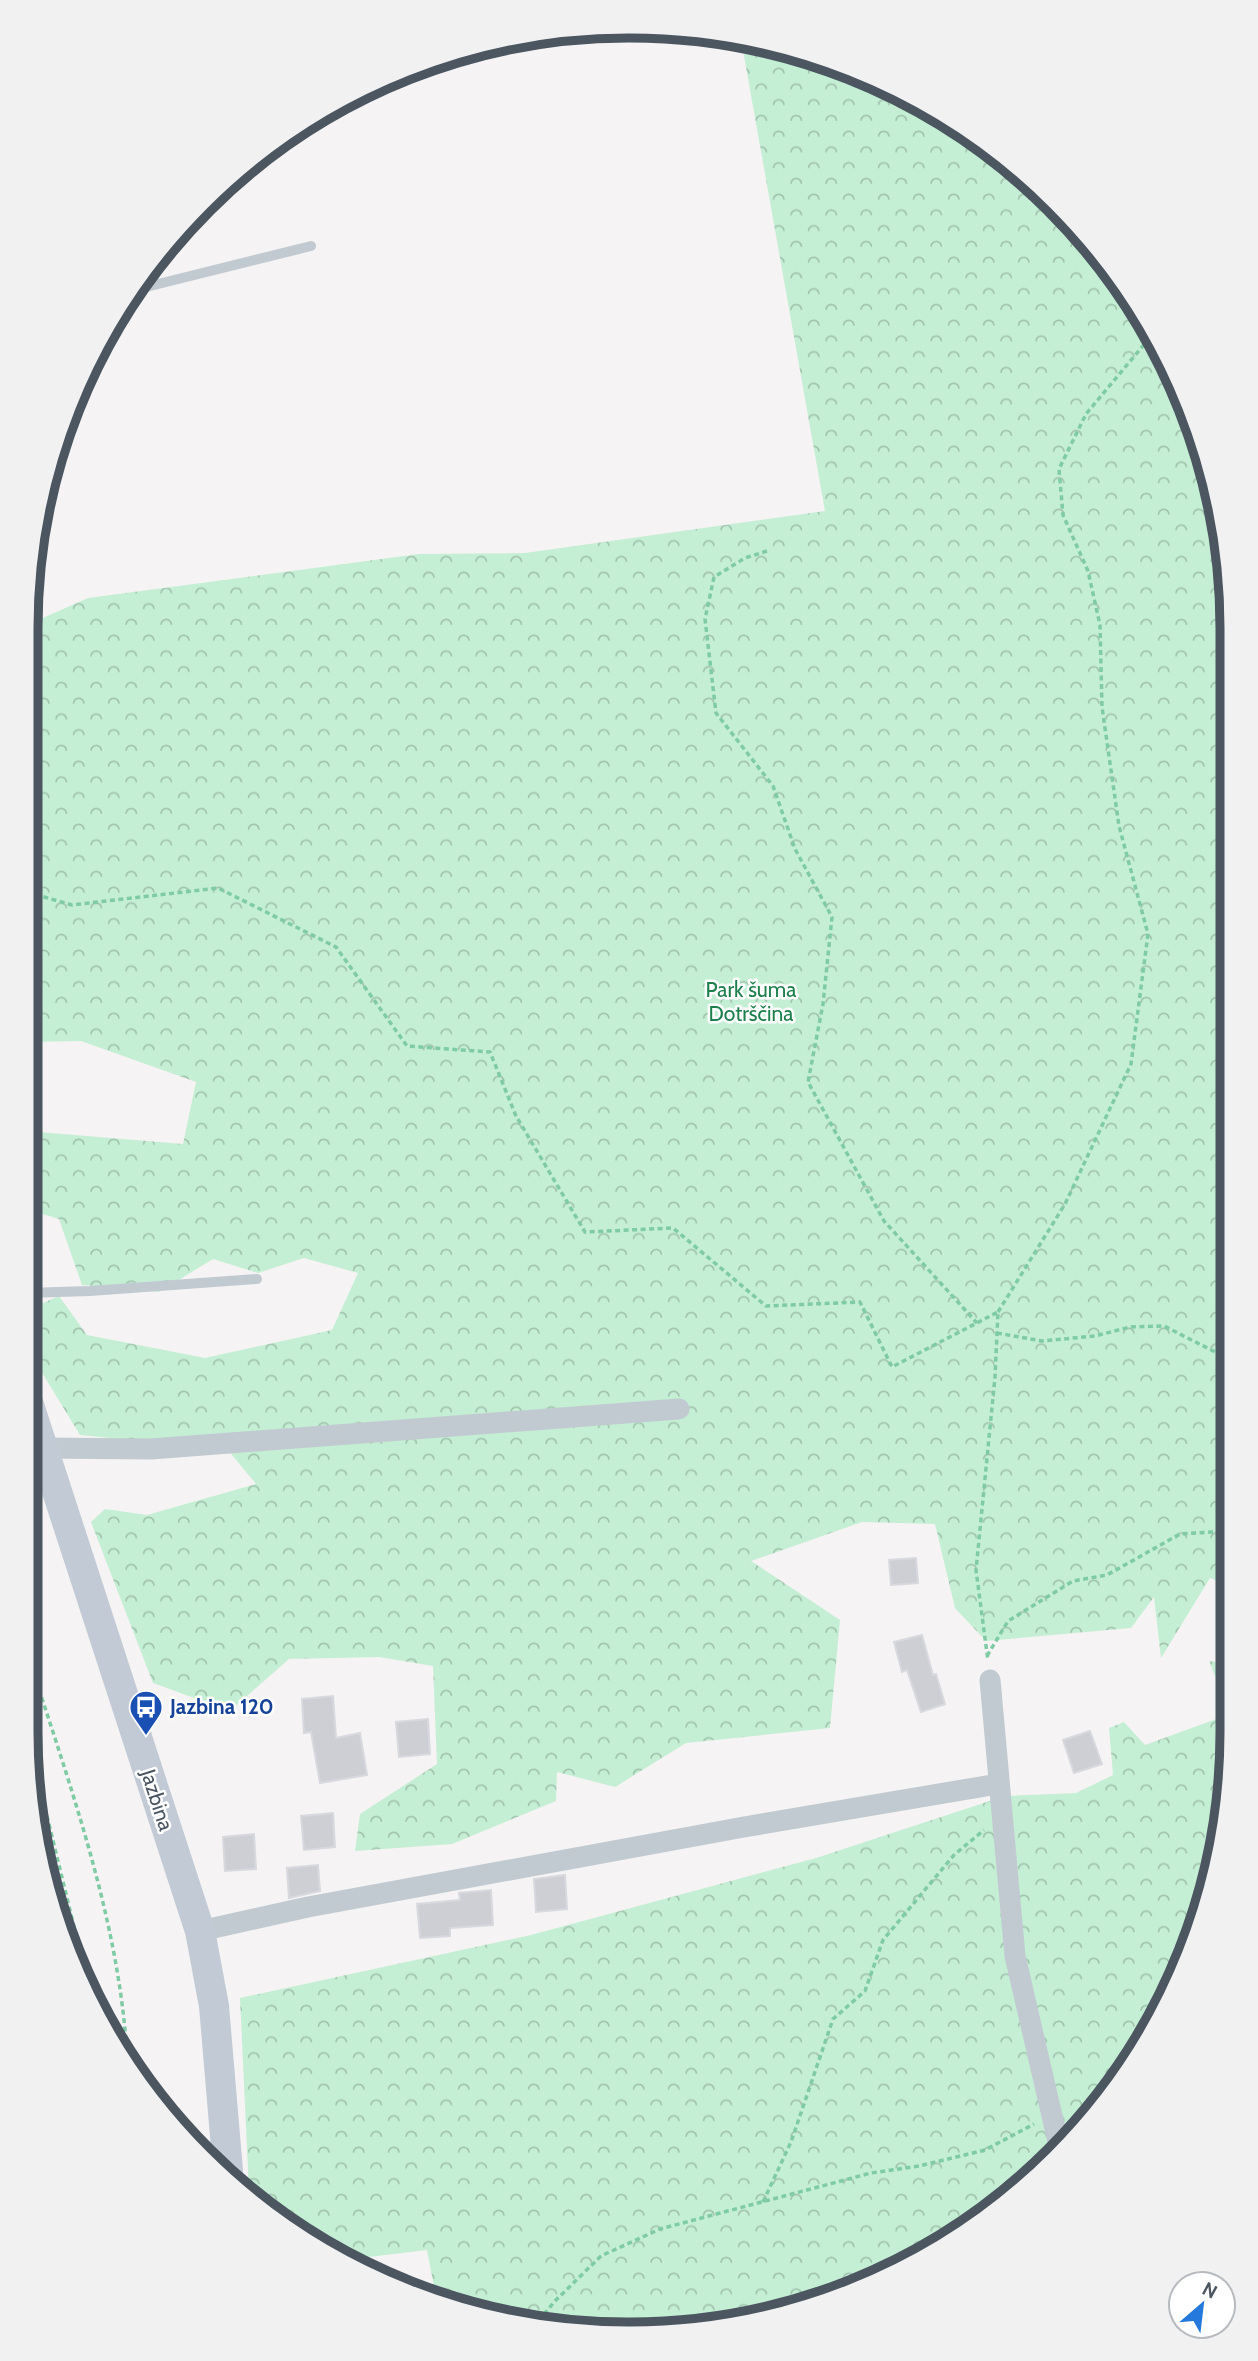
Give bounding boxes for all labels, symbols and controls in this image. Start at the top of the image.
park label: Park šuma Dotrščina [706,977,796,1026]
bus stop icon: Jazbina 120 [127,1688,165,1737]
place label: Jazbina 120 [169,1694,274,1719]
street label: Jazbina [136,1765,179,1834]
north arrow [1167,2270,1237,2340]
text: N [1198,2277,1221,2304]

